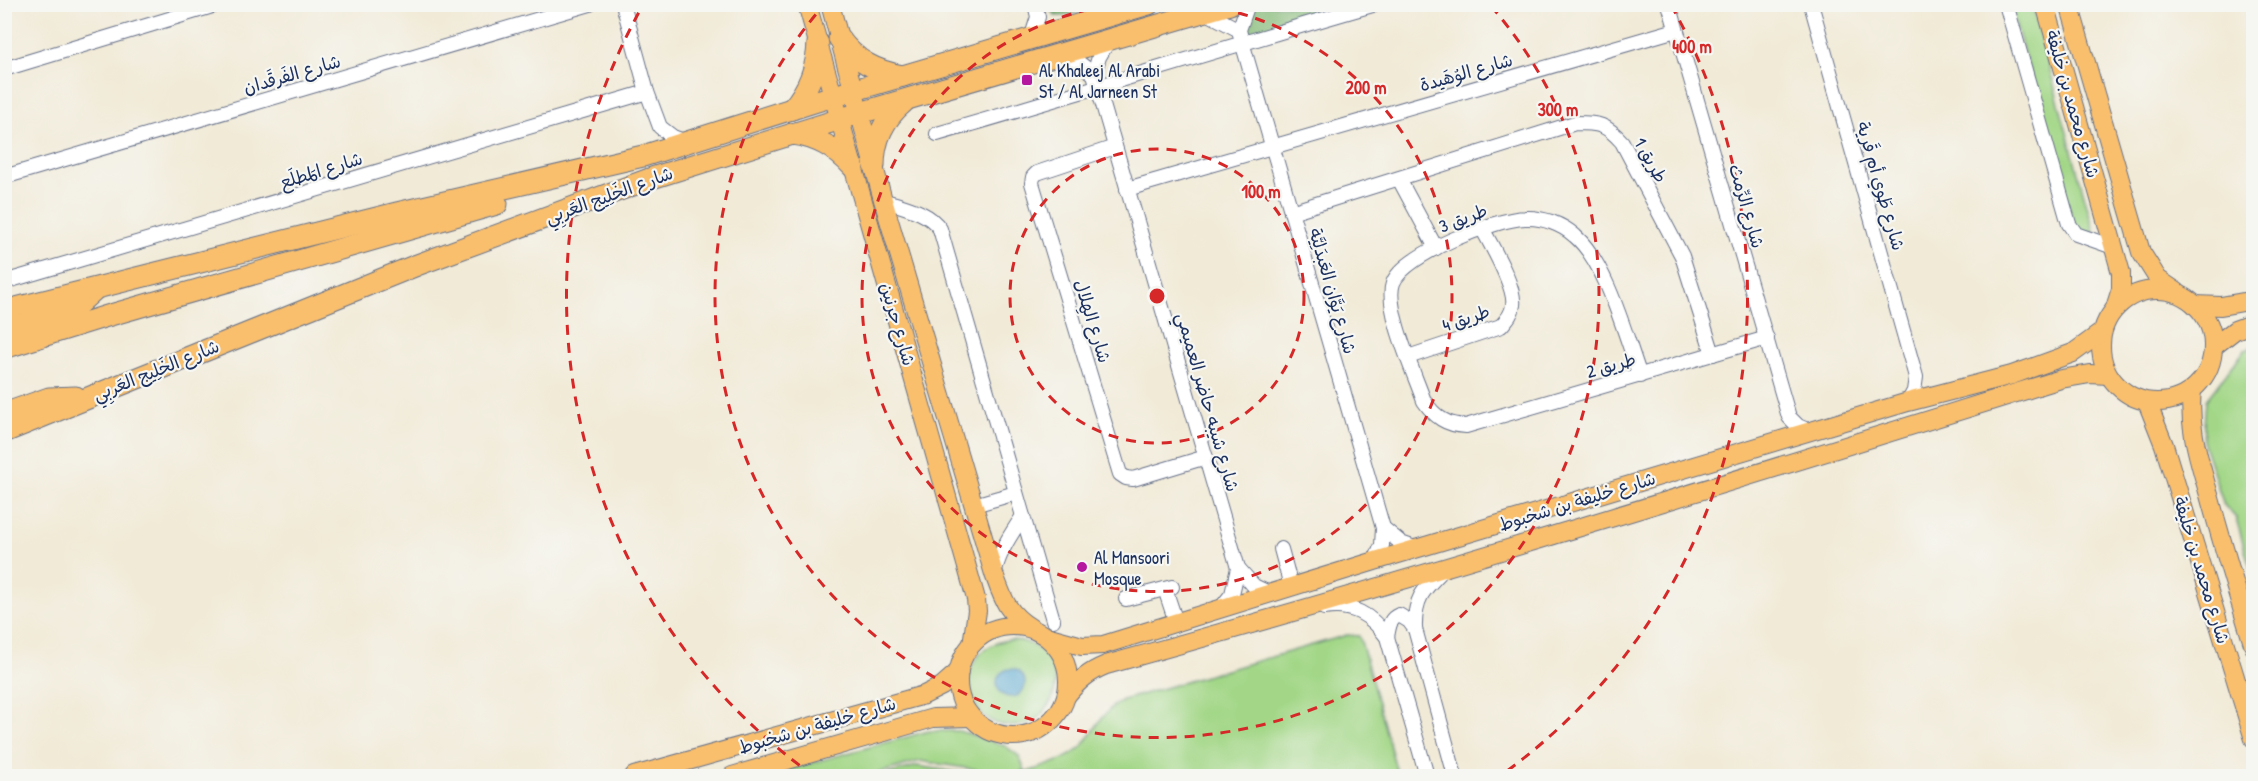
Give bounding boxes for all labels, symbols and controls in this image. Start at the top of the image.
street label: شارع محمد بن خليفة [2040,27,2106,181]
text: 400 m [1672,34,1712,59]
street label: شارع الوُهَيدة [1417,47,1515,97]
street label: شارع الفَرقَدان [240,48,344,100]
place label: Al Khaleej Al Arabi St / Al Jarneen St [1039,58,1160,104]
marker: Al Khaleej Al Arabi St / Al Jarneen St [1020,73,1034,87]
text: 200 m [1346,75,1386,100]
text: 300 m [1538,97,1578,122]
street label: شارع طَوي أم قَرية [1849,119,1911,254]
street label: طريق 1 [1628,133,1674,187]
street label: شارع المَطلَع [276,146,366,195]
street label: شارع الخَلِيج العَربِي [542,160,678,234]
street label: شارع الرِّمث [1723,161,1771,251]
text: 100 m [1241,179,1281,204]
street label: طريق 3 [1435,197,1491,239]
street label: شارع يَوَّان العَبدَلِيَّة [1303,225,1363,357]
street label: شارع الهِلال [1068,276,1118,366]
street label: شارع جرنين [874,279,922,369]
centre of rings [1147,286,1167,306]
street label: طريق 4 [1439,298,1493,338]
street label: شارع شيبه حاضر العميمي [1167,310,1246,496]
street label: شارع الخَلِيج العَربِي [89,333,225,410]
street label: طريق 2 [1583,346,1639,384]
street label: شارع خليفة بن شخبوط [1495,465,1659,537]
street label: شارع محمد بن خليفة [2168,493,2236,647]
place label: Al Mansoori Mosque [1094,545,1170,591]
marker: Al Mansoori Mosque [1075,560,1089,574]
street label: شارع خليفة بن شخبوط [735,691,899,759]

